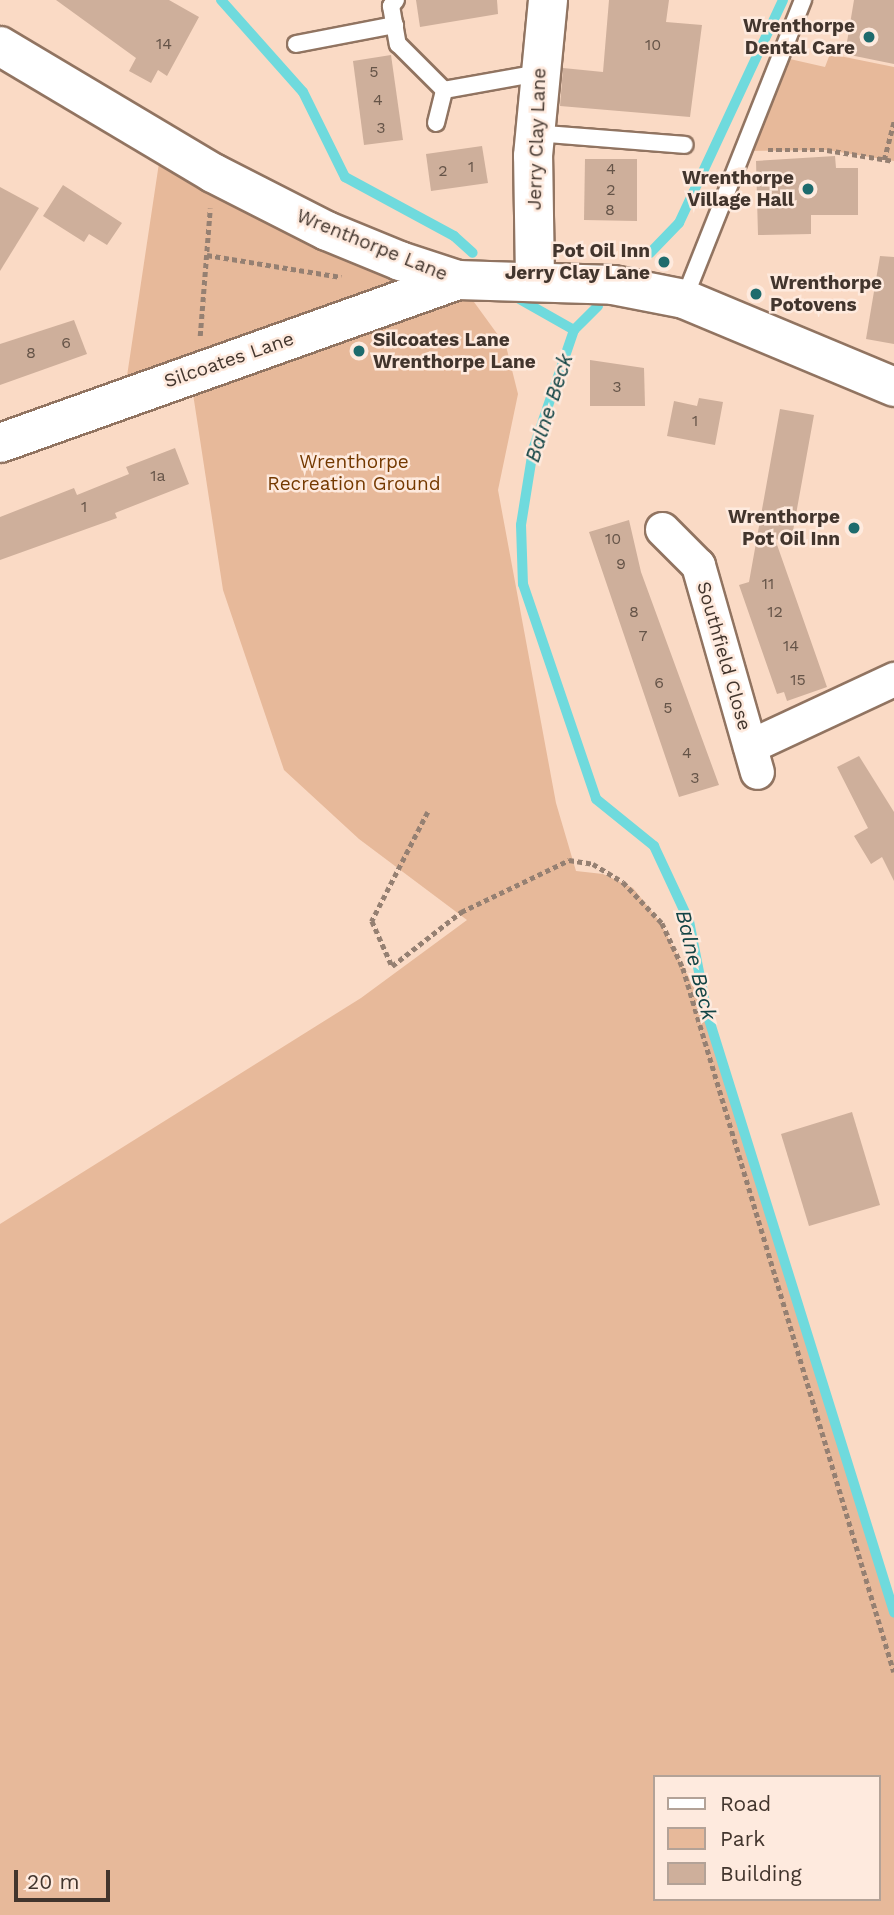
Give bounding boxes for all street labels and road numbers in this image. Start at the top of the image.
street label: Jerry Clay Lane [523,67,551,211]
street label: Wrenthorpe Lane [293,204,451,286]
street label: Silcoates Lane [161,327,297,393]
street label: Southfield Close [692,579,756,733]

